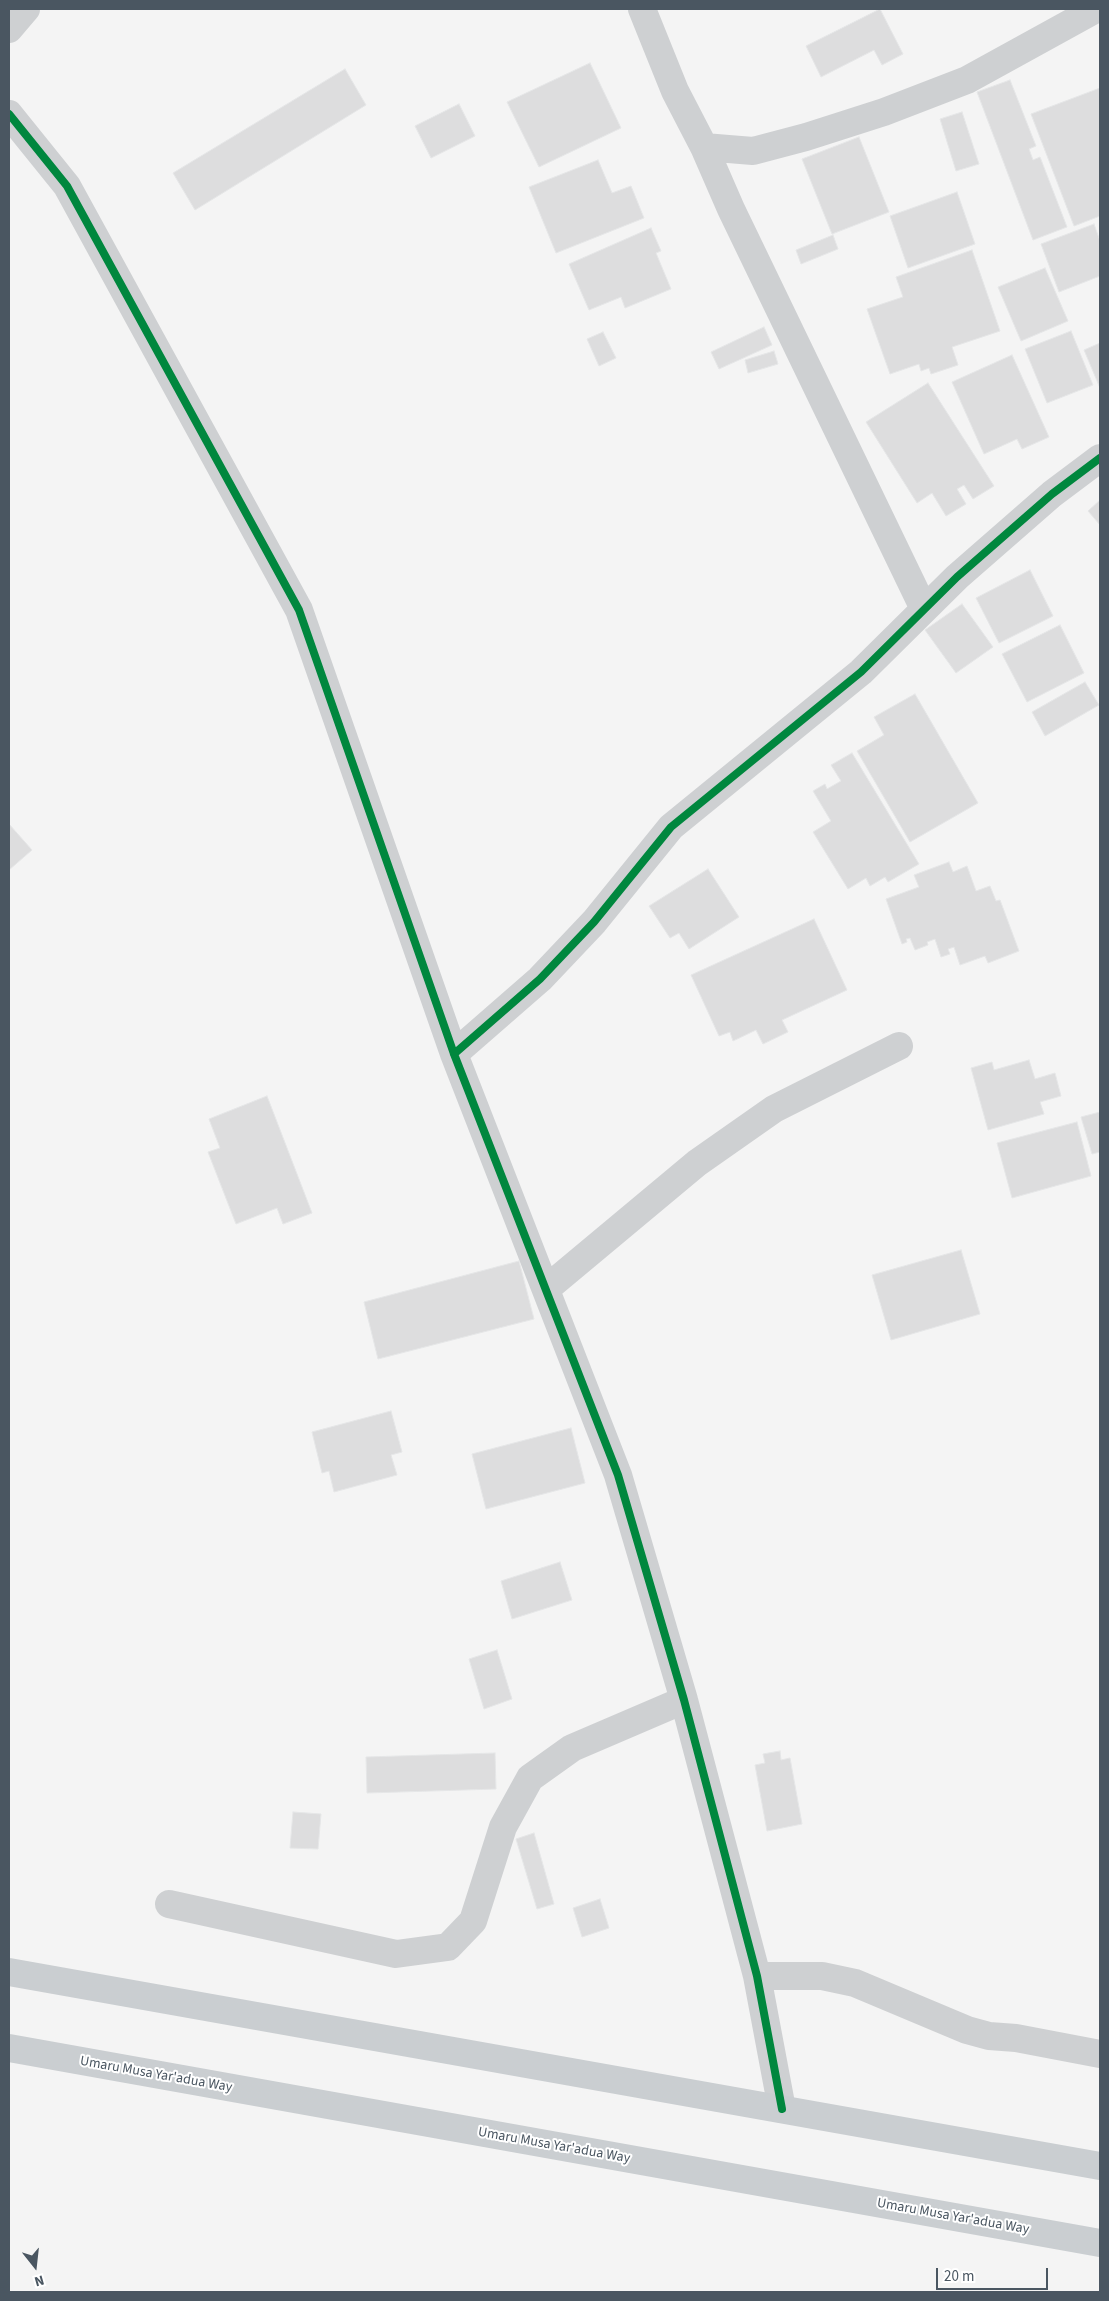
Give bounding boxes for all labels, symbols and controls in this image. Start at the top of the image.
street label: Umaru Musa Yar'adua Way [79,2053,233,2097]
street label: Umaru Musa Yar'adua Way [477,2124,631,2168]
street label: Umaru Musa Yar'adua Way [876,2195,1030,2239]
north arrow [10,2241,60,2291]
scale bar [939,2258,1052,2290]
text: 20 m [944,2266,974,2287]
text: N [32,2270,46,2291]

